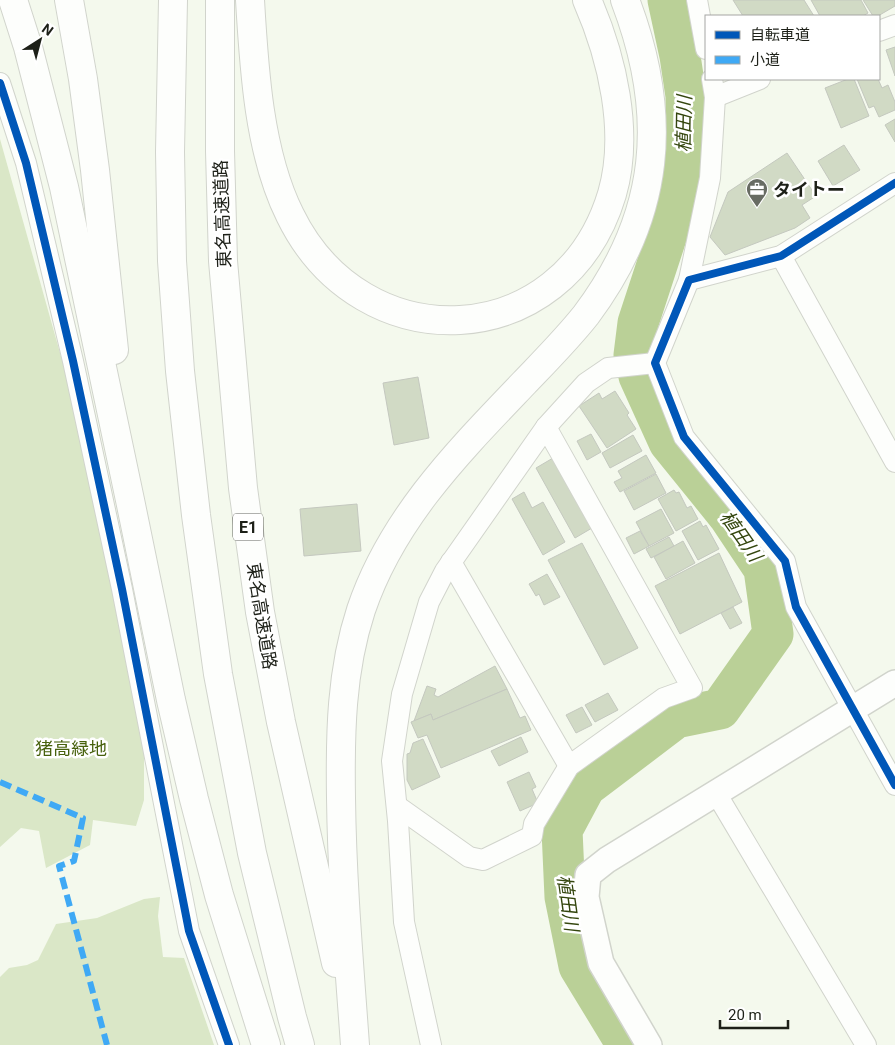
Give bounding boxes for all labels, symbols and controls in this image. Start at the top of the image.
north arrow [15,15,65,65]
legend [705,15,880,80]
text: N [39,20,56,39]
text: 自転車道 [750,26,810,44]
text: 小道 [750,51,780,69]
water label: 植田川 [672,93,696,153]
street label: 東名高速道路 [210,160,234,268]
office icon: タイトー [745,177,769,208]
place label: タイトー [773,179,845,200]
water label: 植田川 [715,506,768,568]
road number: E1 [233,514,263,540]
street label: 東名高速道路 [243,561,281,671]
park label: 猪高緑地 [35,738,107,759]
water label: 植田川 [553,873,584,935]
scale bar [720,998,788,1030]
text: 20 m [728,1006,762,1024]

